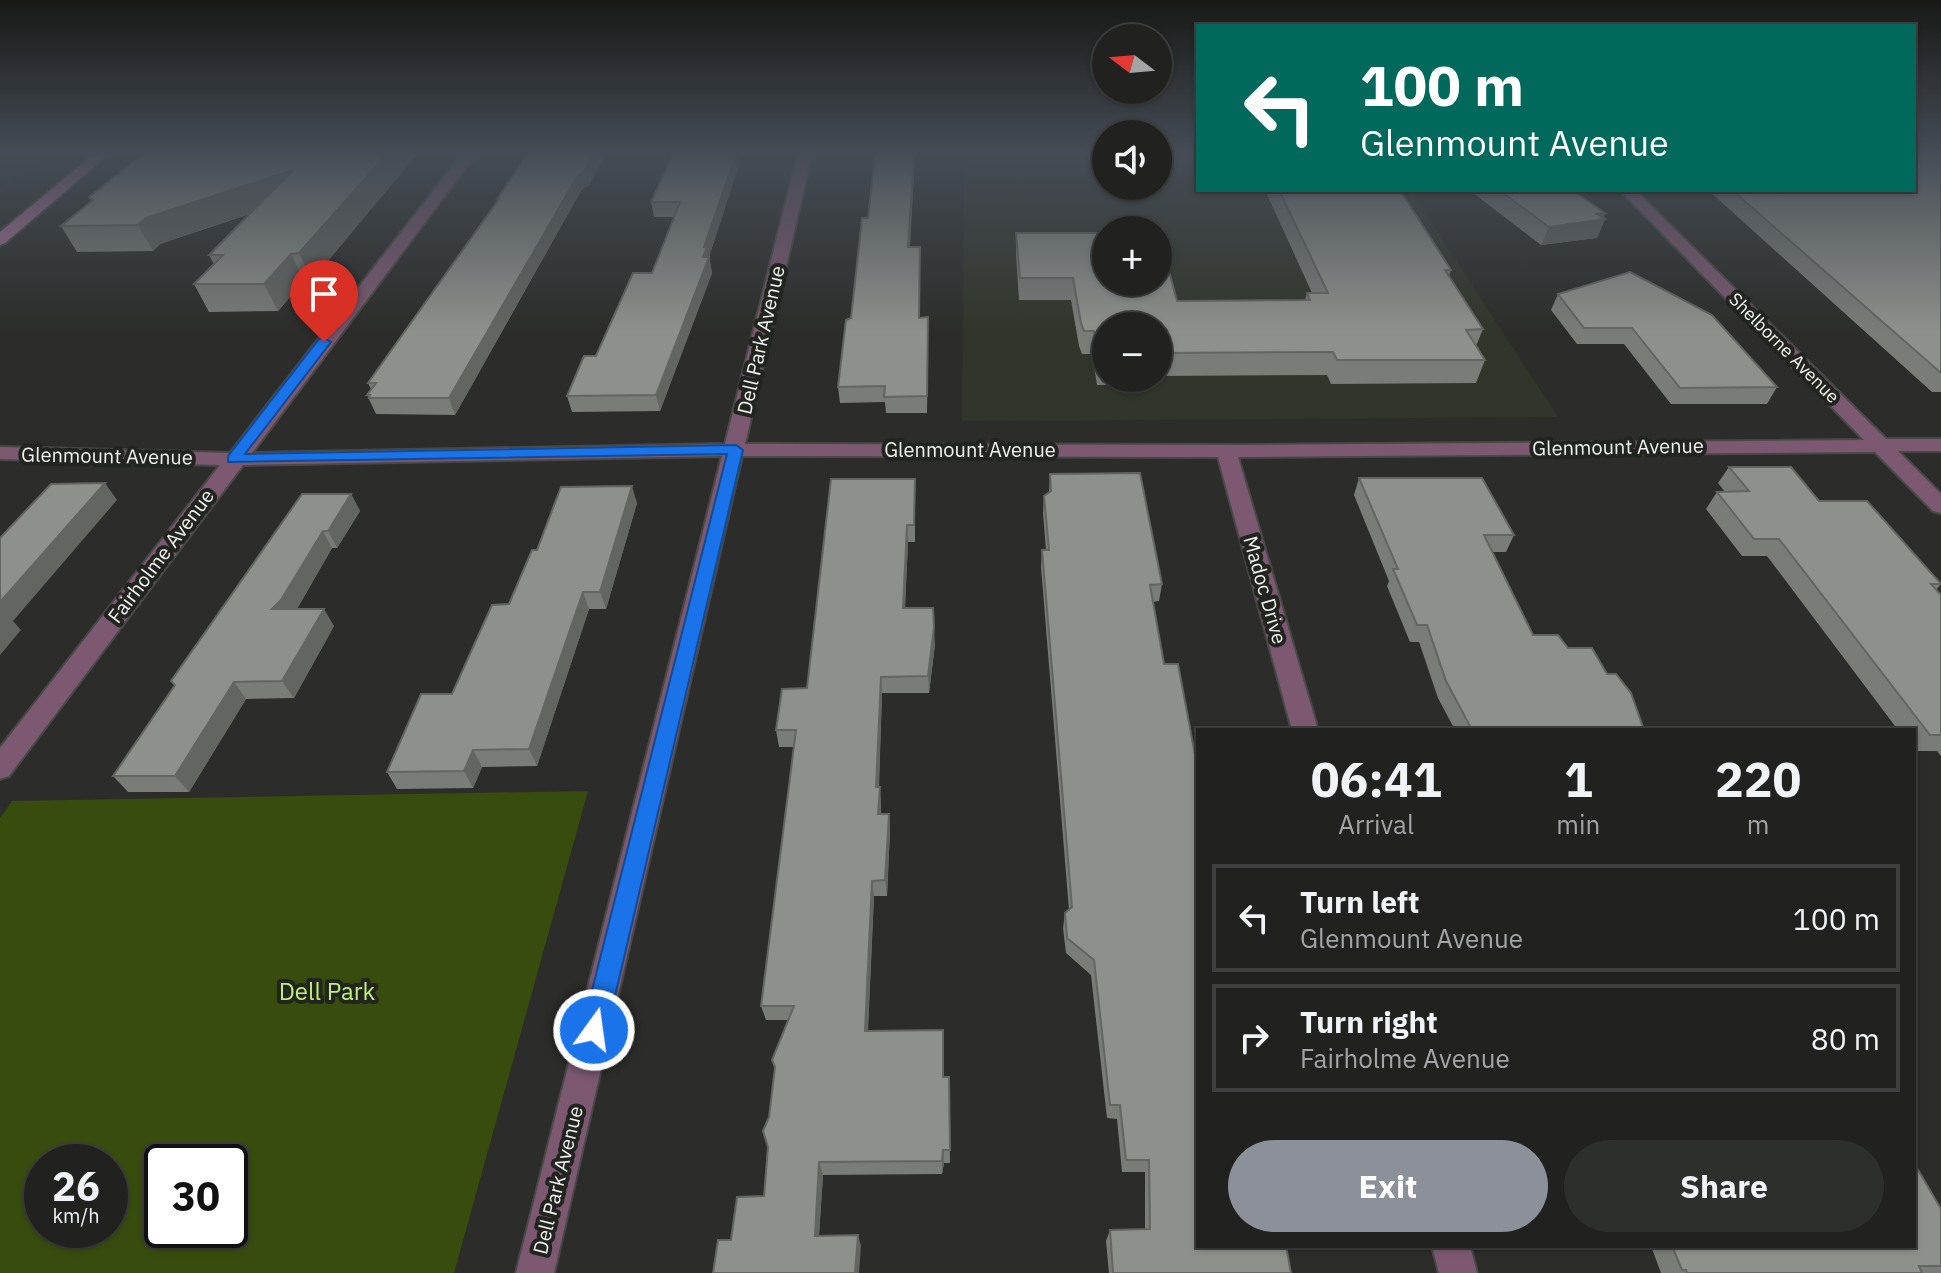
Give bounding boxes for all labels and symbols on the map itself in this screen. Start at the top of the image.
north arrow [1092,24,1172,104]
pin [290,260,358,342]
street label: Dell Park Avenue [730,263,791,417]
street label: Shelborne Avenue [1724,288,1845,408]
street label: Glenmount Avenue [1532,432,1704,461]
street label: Glenmount Avenue [884,436,1056,463]
street label: Glenmount Avenue [21,441,193,470]
street label: Fairholme Avenue [101,483,220,628]
street label: Madoc Drive [1237,533,1294,647]
park label: Dell Park [279,975,376,1007]
position arrow [552,988,636,1072]
street label: Dell Park Avenue [526,1103,589,1257]
speed limit sign: 30 [144,1144,248,1248]

